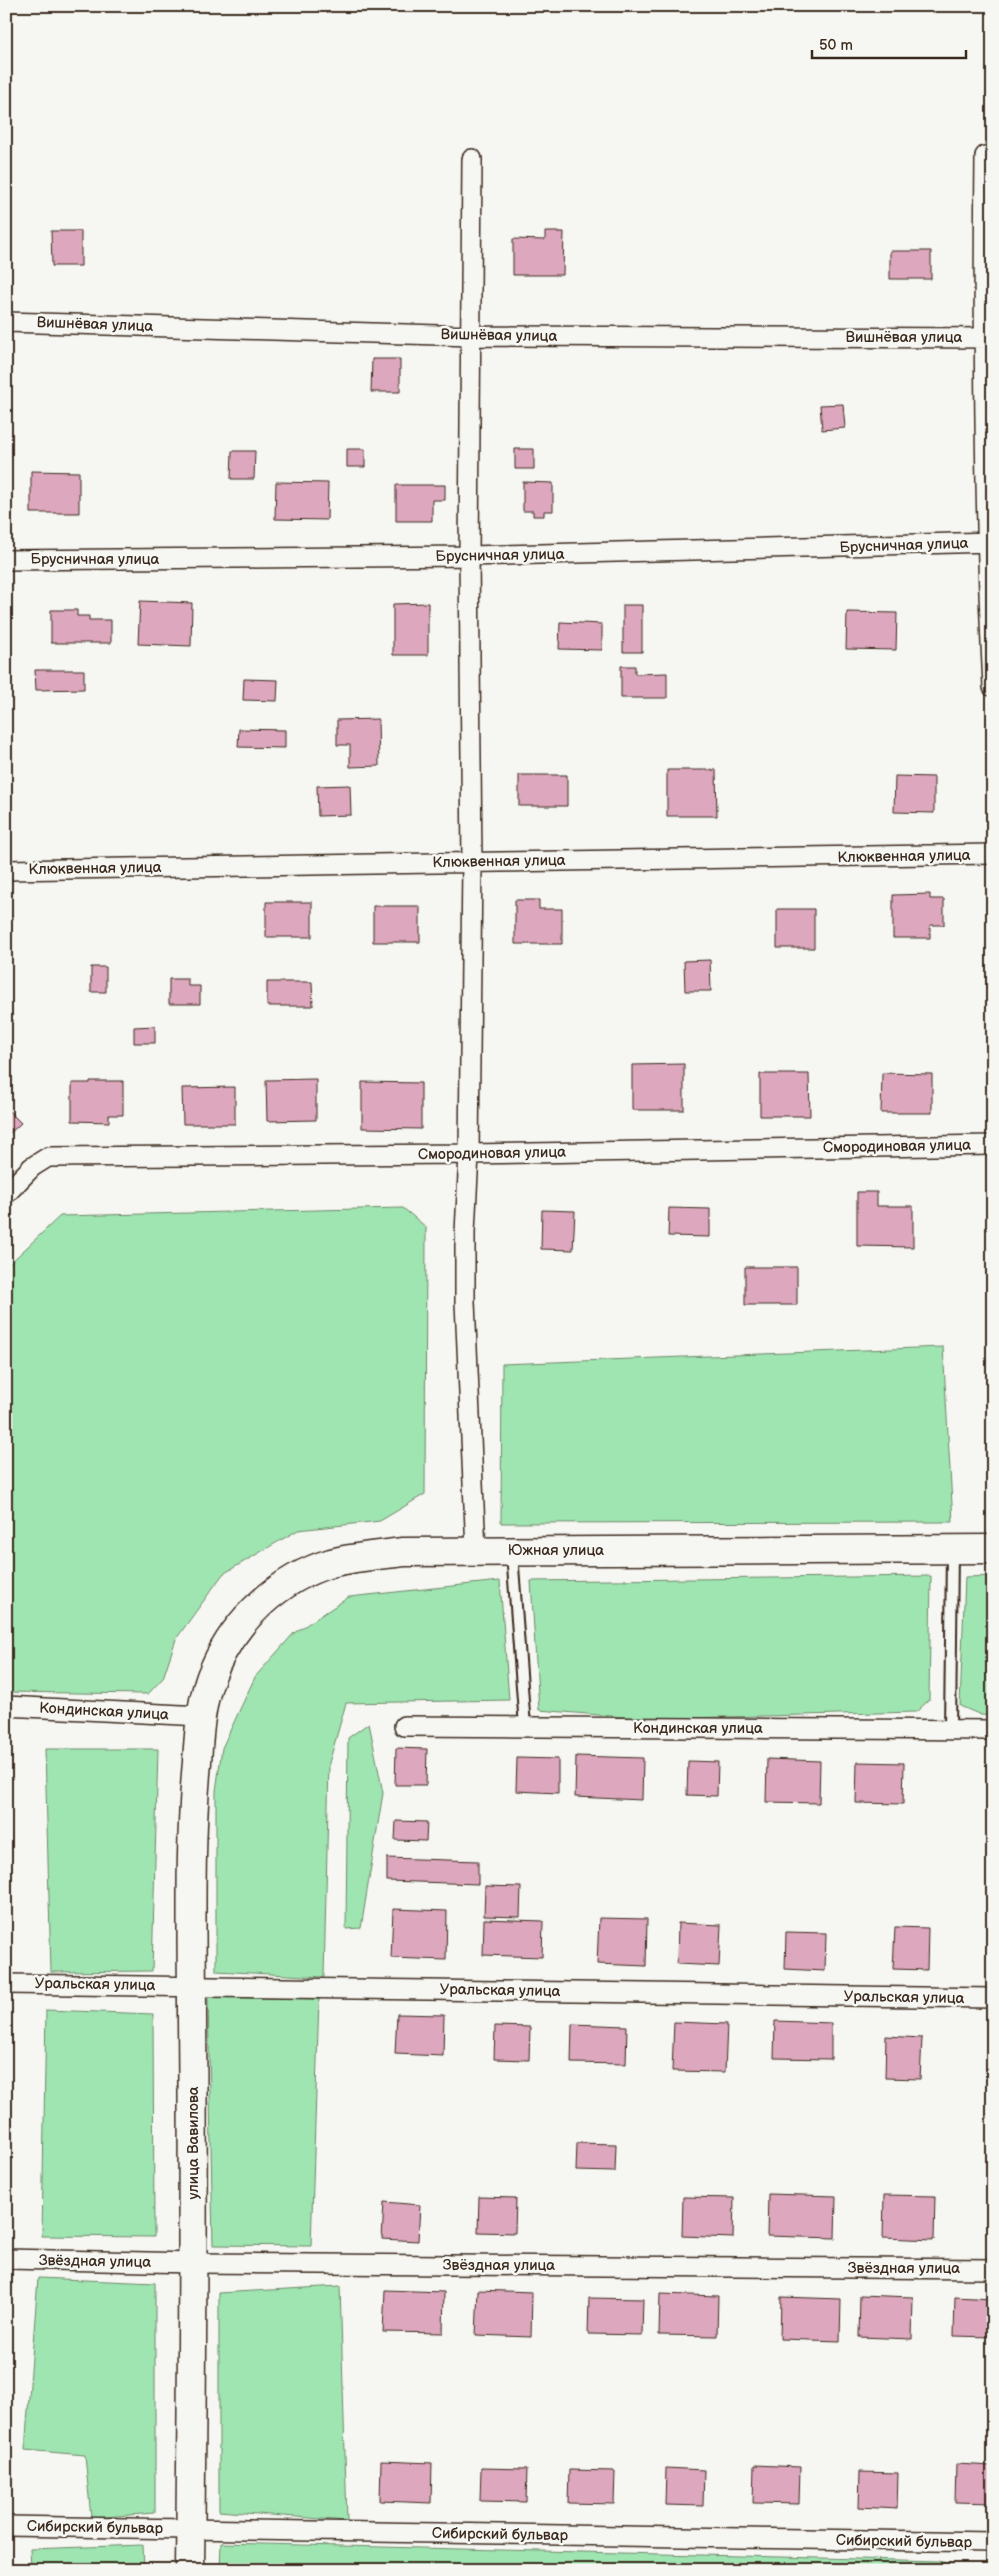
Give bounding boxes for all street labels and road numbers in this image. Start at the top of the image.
street label: Вишнёвая улица [36,313,154,336]
street label: Вишнёвая улица [440,325,558,346]
street label: Вишнёвая улица [846,328,963,347]
street label: Брусничная улица [839,534,969,557]
street label: Брусничная улица [435,545,565,566]
street label: Брусничная улица [31,550,160,569]
street label: Клюквенная улица [837,846,971,867]
street label: Клюквенная улица [432,851,566,872]
street label: Клюквенная улица [28,858,162,879]
street label: Смородиновая улица [823,1136,971,1157]
street label: Смородиновая улица [418,1143,566,1164]
street label: Южная улица [508,1541,604,1560]
street label: Кондинская улица [39,1699,169,1724]
street label: Кондинская улица [633,1719,763,1738]
street label: Уральская улица [34,1974,156,1995]
street label: Уральская улица [439,1980,561,2001]
street label: Уральская улица [843,1987,965,2008]
street label: улица Вавилова [184,2086,203,2200]
street label: Звёздная улица [39,2251,152,2272]
street label: Звёздная улица [443,2256,555,2275]
street label: Звёздная улица [848,2259,960,2278]
street label: Сибирский бульвар [27,2517,164,2538]
street label: Сибирский бульвар [432,2524,569,2545]
street label: Сибирский бульвар [836,2531,973,2552]

